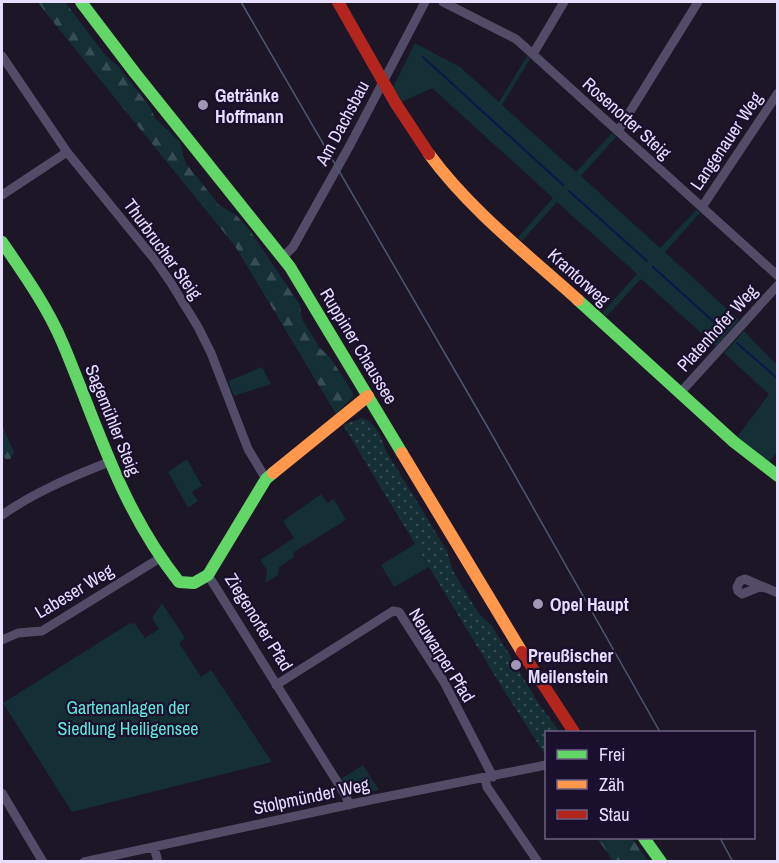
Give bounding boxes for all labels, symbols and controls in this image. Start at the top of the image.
street label: Rosenorter Steig [577,71,677,165]
street label: Am Dachsbau [309,76,375,171]
place label: Getränke Hoffmann [215,83,284,129]
street label: Langenauer Weg [684,87,768,195]
marker: Getränke Hoffmann [196,98,210,112]
street label: Thurbrucher Steig [118,194,209,305]
street label: Krantorweg [543,242,616,312]
street label: Platenhofer Weg [671,278,764,377]
street label: Ruppiner Chaussee [314,283,404,409]
street label: Sagemühler Steig [79,361,147,480]
street label: Labeser Weg [30,557,119,624]
street label: Ziegenorter Pfad [219,568,299,676]
place label: Opel Haupt [550,592,629,617]
marker: Opel Haupt [531,597,545,611]
street label: Neuwarper Pfad [403,603,481,707]
place label: Preußischer Meilenstein [528,643,614,689]
marker: Preußischer Meilenstein [509,658,523,672]
park label: Gartenanlagen der Siedlung Heiligensee [57,695,199,741]
legend [545,731,755,839]
text: Frei [599,742,625,767]
street label: Stolpmünder Weg [251,771,372,820]
text: Zäh [599,772,624,797]
text: Stau [599,802,629,827]

